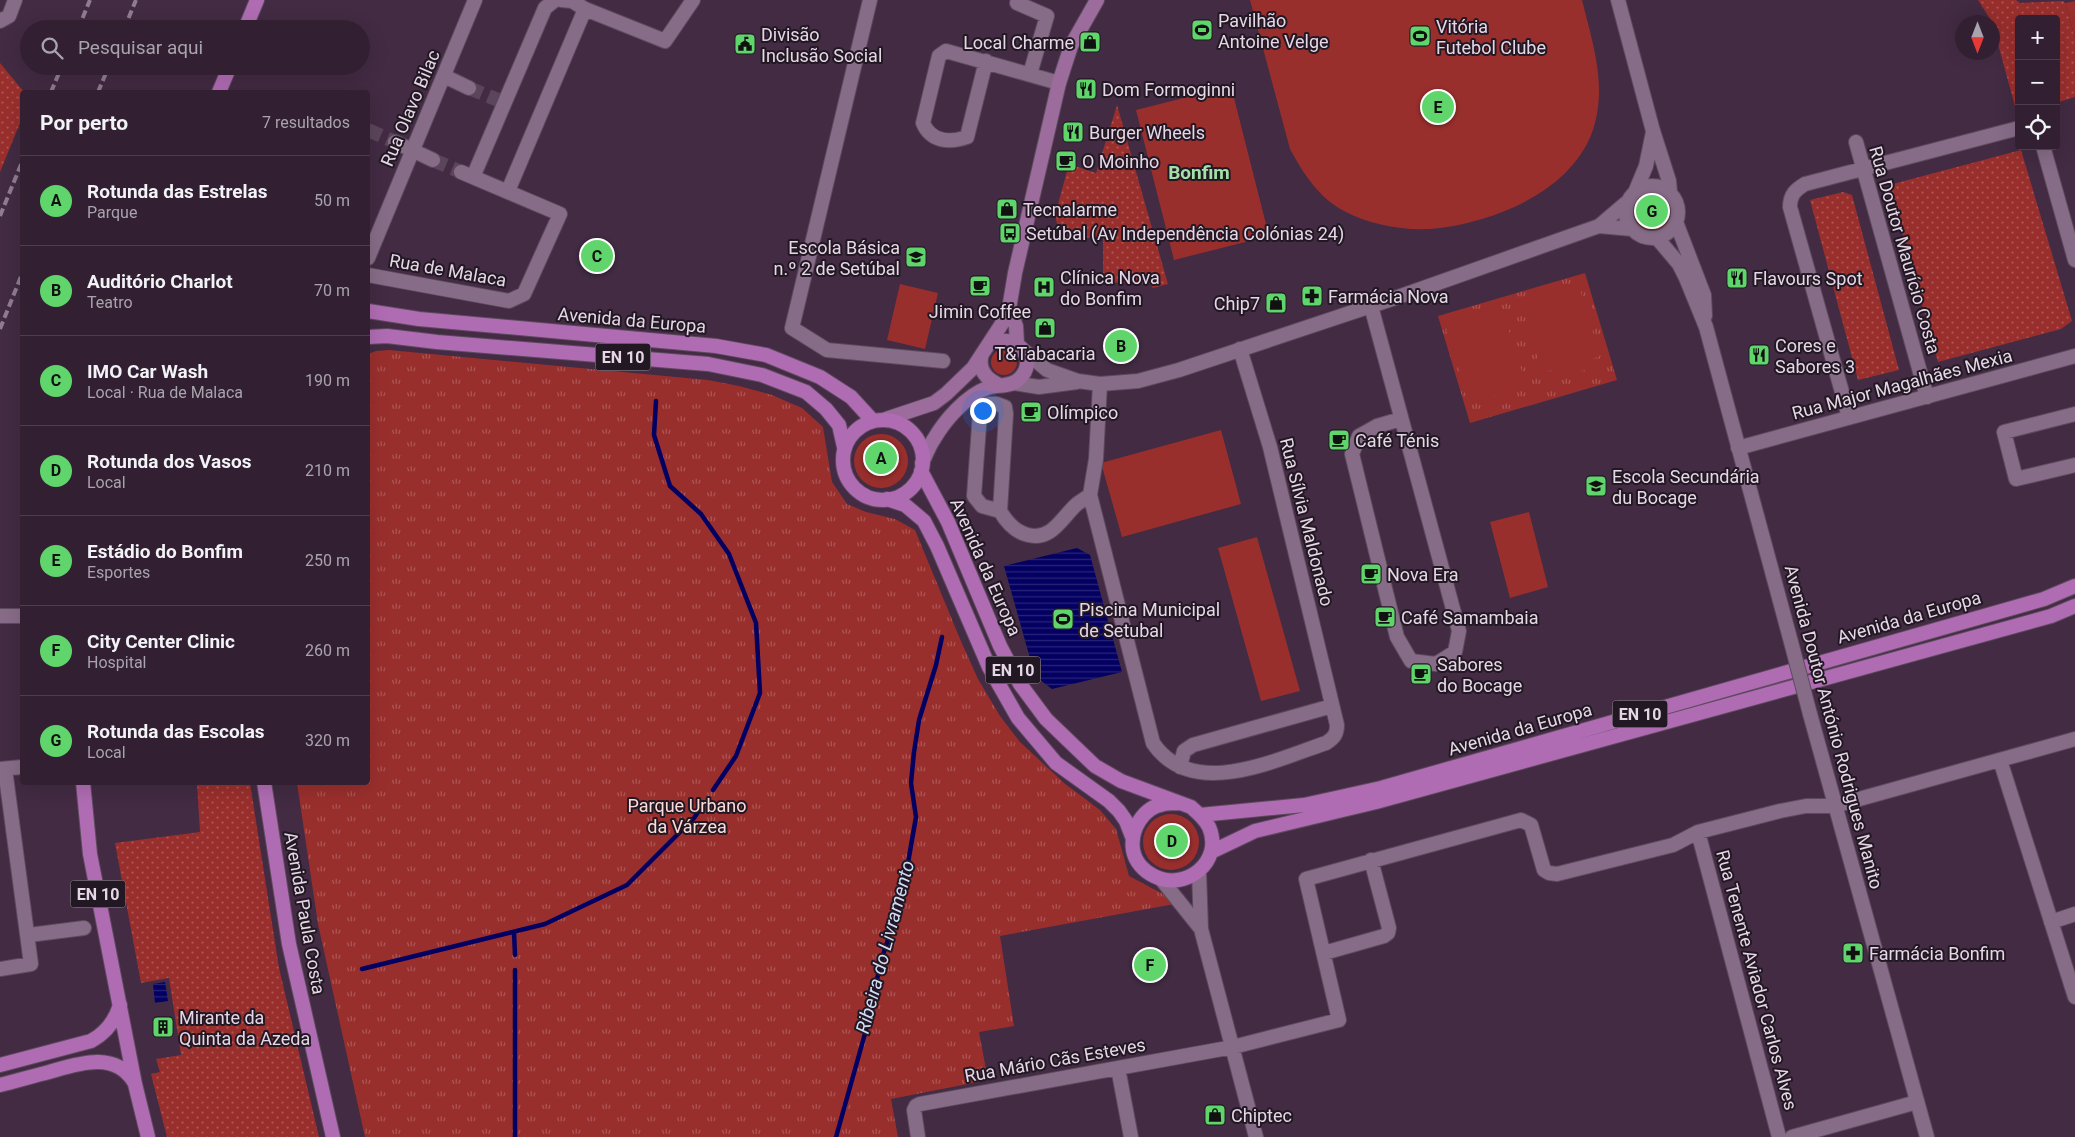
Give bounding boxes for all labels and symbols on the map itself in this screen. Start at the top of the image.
place label: Pavilhão Antoine Velge [1218,10,1329,52]
north arrow [1955,15,2000,60]
place label: Vitória Futebol Clube [1436,16,1546,58]
sports icon: Pavilhão Antoine Velge [1190,18,1214,42]
place label: Divisão Inclusão Social [761,24,882,66]
sports icon: Vitória Futebol Clube [1408,24,1432,48]
shop icon: Local Charme [1078,30,1102,54]
public building icon: Divisão Inclusão Social [733,32,757,56]
place label: Local Charme [963,32,1074,53]
street label: Rua Olavo Bilac [376,47,444,169]
restaurant icon: Dom Formoginni [1074,77,1098,101]
place label: Dom Formoginni [1102,79,1235,100]
pin: E [1422,88,1454,126]
restaurant icon: Burger Wheels [1061,120,1085,144]
place label: Burger Wheels [1089,122,1205,143]
street label: Rua Doutor Maurício Costa [1865,144,1945,356]
cafe icon: O Moinho [1054,149,1078,173]
place label: O Moinho [1082,151,1159,172]
district label: Bonfim [1168,161,1230,184]
pin: G [1636,192,1668,230]
shop icon: Tecnalarme [995,197,1019,221]
place label: Tecnalarme [1023,199,1117,220]
bus stop icon: Setúbal (Av Independência Colónias 24) [998,221,1022,245]
place label: Setúbal (Av Independência Colónias 24) [1026,223,1344,245]
pin: C [581,237,613,275]
place label: Escola Básica n.º 2 de Setúbal [774,237,900,279]
school or university icon: Escola Básica n.º 2 de Setúbal [904,245,928,269]
street label: Rua de Malaca [388,249,508,291]
restaurant icon: Flavours Spot [1725,266,1749,290]
place label: Clínica Nova do Bonfim [1060,267,1160,309]
place label: Flavours Spot [1753,268,1863,289]
cafe icon: Jimin Coffee [968,274,992,298]
hospital icon: Clínica Nova do Bonfim [1032,275,1056,299]
pharmacy icon: Farmácia Nova [1300,284,1324,308]
place label: Farmácia Nova [1328,286,1449,307]
shop icon: Chip7 [1264,291,1288,315]
place label: Chip7 [1214,293,1260,314]
place label: Jimin Coffee [929,301,1031,322]
street label: Avenida da Europa [557,303,707,337]
shop icon: T&Tabacaria [1033,316,1057,340]
pin: B [1105,327,1137,365]
place label: Cores e Sabores 3 [1775,335,1855,377]
place label: T&Tabacaria [995,343,1095,364]
restaurant icon: Cores e Sabores 3 [1747,343,1771,367]
road number: EN 10 [596,344,650,371]
street label: Rua Major Magalhães Mexia [1790,344,2014,424]
your location [970,398,996,424]
cafe icon: Olímpico [1019,400,1043,424]
place label: Olímpico [1047,402,1118,423]
cafe icon: Café Ténis [1327,428,1351,452]
place label: Café Ténis [1355,430,1439,451]
street label: Rua Sílvia Maldonado [1276,436,1338,608]
pin: A [865,439,897,477]
place label: Escola Secundária du Bocage [1612,466,1760,508]
school or university icon: Escola Secundária du Bocage [1584,474,1608,498]
street label: Avenida da Europa [946,495,1026,639]
cafe icon: Nova Era [1359,562,1383,586]
street label: Avenida Doutor António Rodrigues Manito [1781,563,1887,891]
place label: Nova Era [1387,564,1459,585]
street label: Avenida da Europa [1835,586,1983,648]
place label: Piscina Municipal de Setubal [1079,599,1220,641]
cafe icon: Café Samambaia [1373,605,1397,629]
sports icon: Piscina Municipal de Setubal [1051,607,1075,631]
place label: Café Samambaia [1401,607,1538,628]
place label: Sabores do Bocage [1437,654,1522,696]
road number: EN 10 [986,656,1040,684]
cafe icon: Sabores do Bocage [1409,662,1433,686]
street label: Avenida da Europa [1446,698,1594,760]
road number: EN 10 [1612,701,1668,728]
park label: Parque Urbano da Várzea [627,795,747,837]
pin: D [1156,822,1188,860]
street label: Avenida Paula Costa [280,830,330,996]
street label: Rua Tenente Aviador Carlos Alves [1712,848,1802,1112]
water label: Ribeira do Livramento [851,858,919,1036]
road number: EN 10 [70,881,126,908]
pharmacy icon: Farmácia Bonfim [1841,941,1865,965]
place label: Farmácia Bonfim [1869,943,2005,964]
pin: F [1134,946,1166,984]
place label: Mirante da Quinta da Azeda [179,1007,310,1049]
building icon: Mirante da Quinta da Azeda [151,1015,175,1039]
street label: Rua Mário Cãs Esteves [963,1034,1147,1086]
shop icon: Chiptec [1203,1103,1227,1127]
place label: Chiptec [1231,1105,1292,1126]

